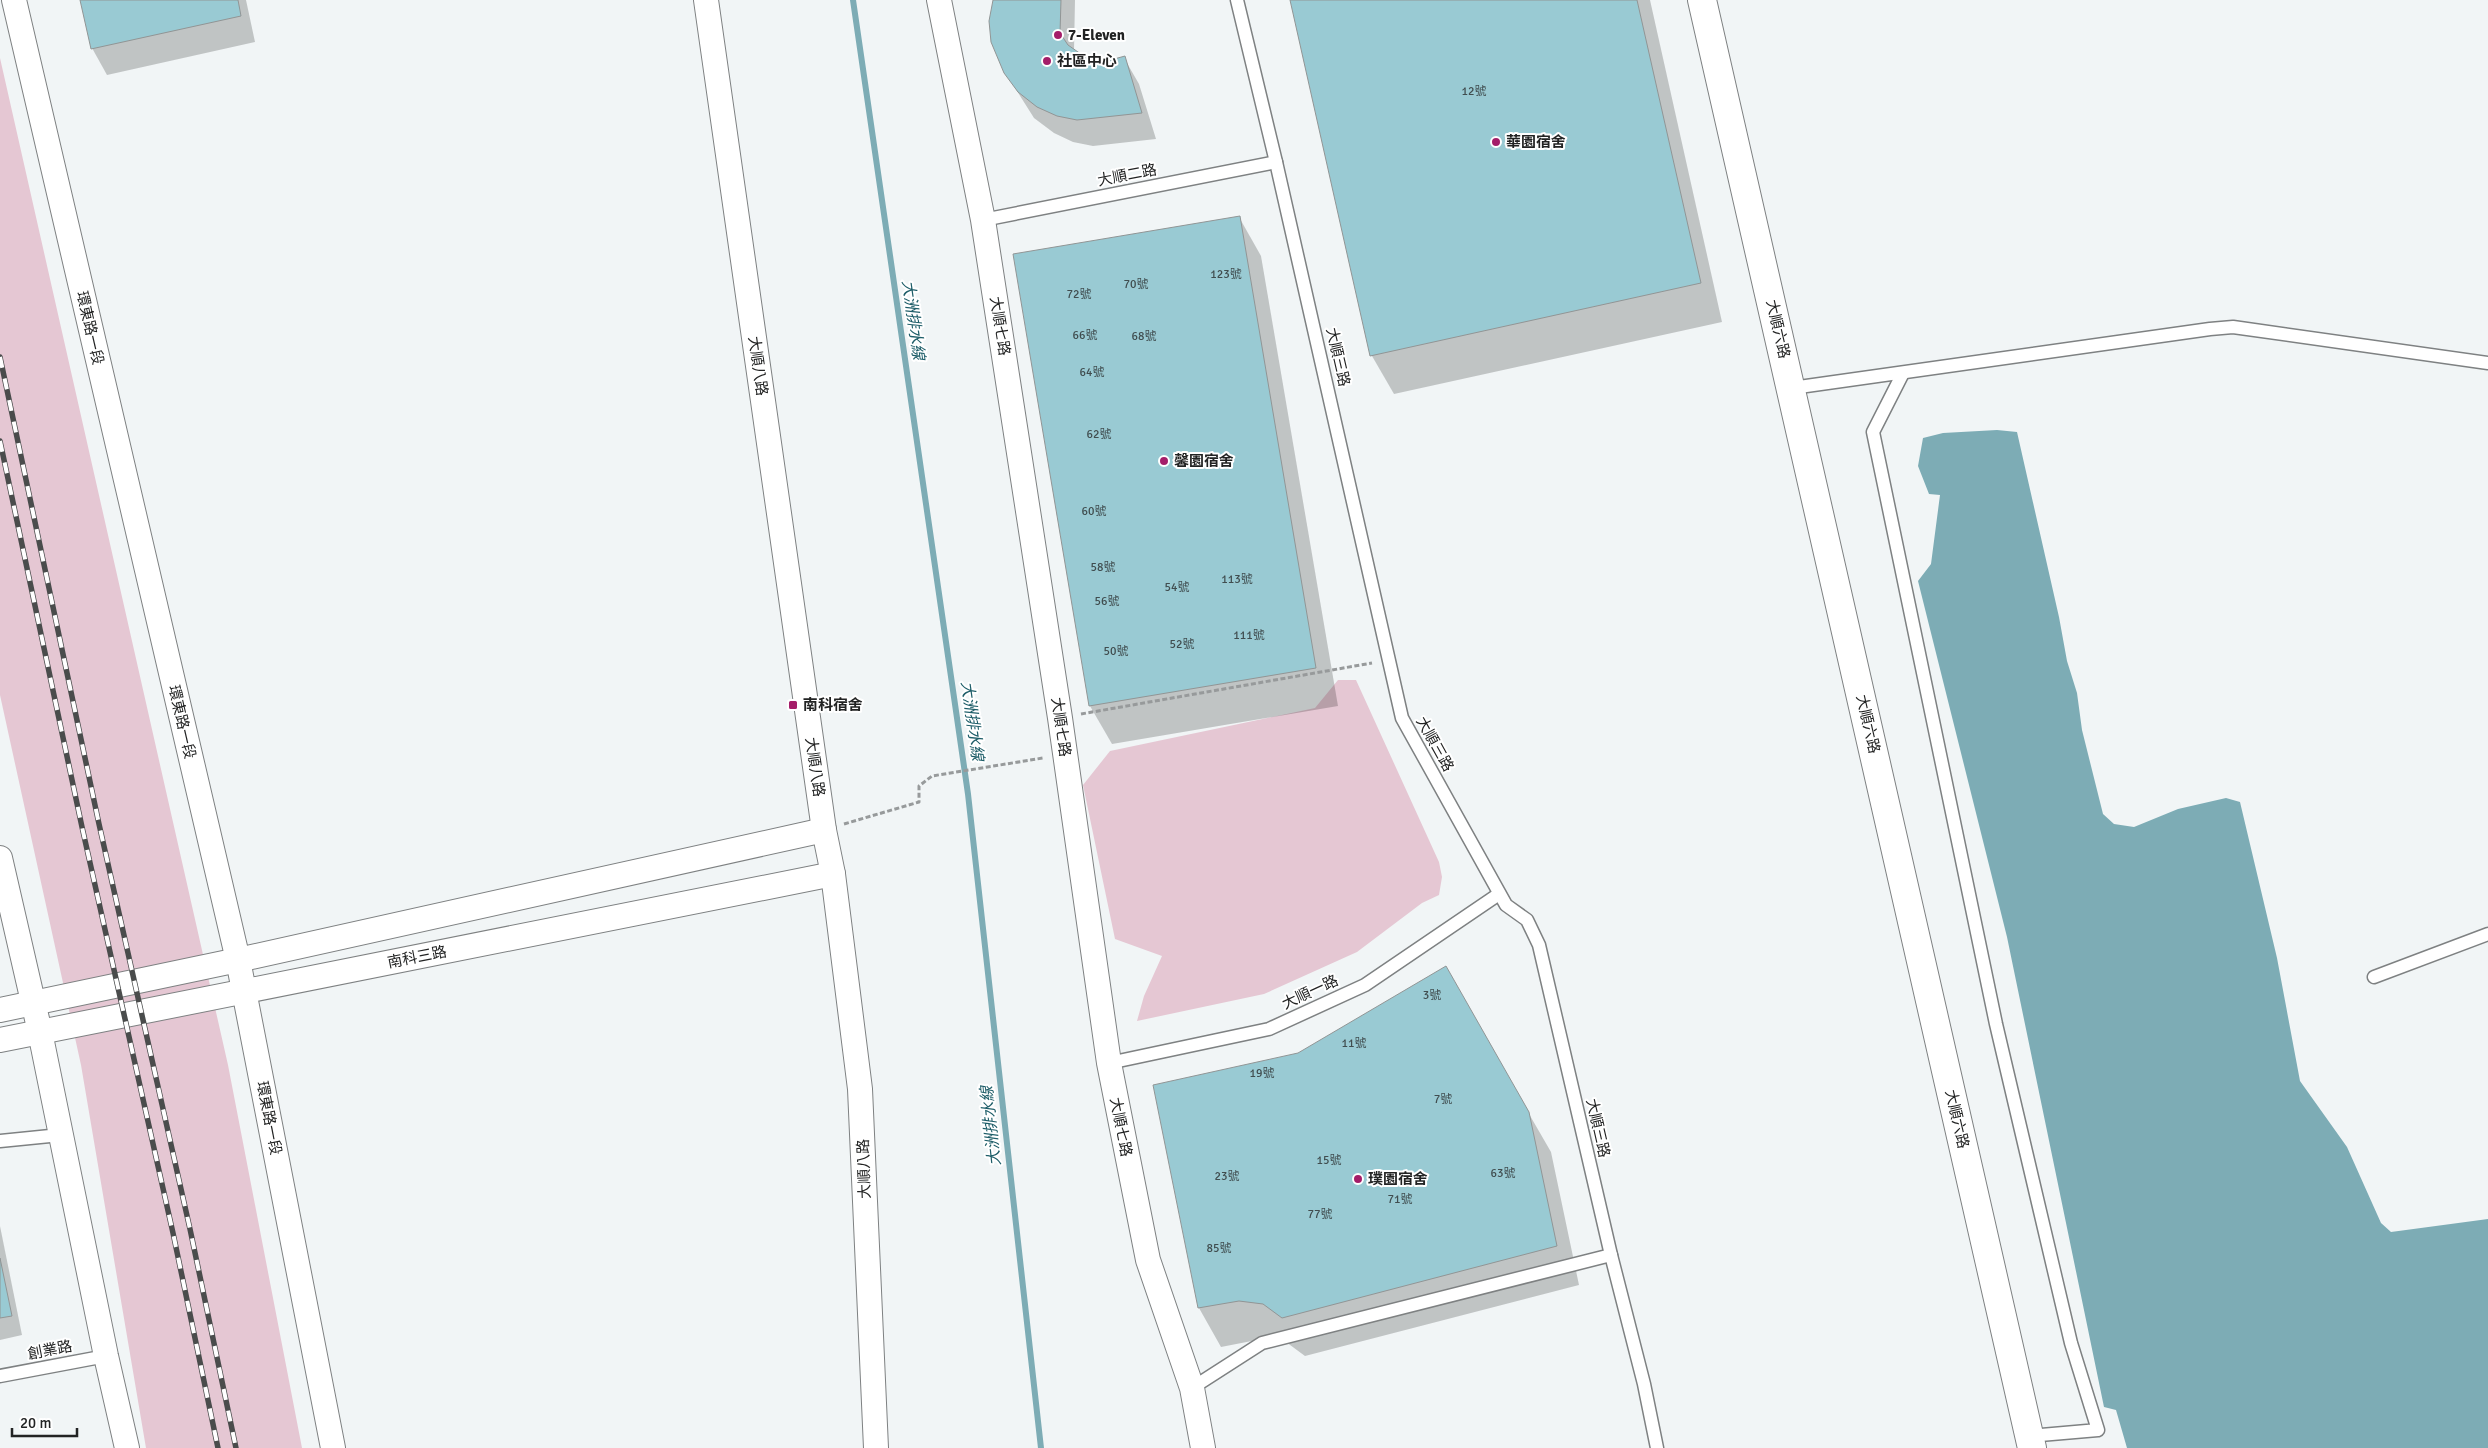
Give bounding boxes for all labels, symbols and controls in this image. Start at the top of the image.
place label: 7-Eleven [1068,26,1125,44]
marker: 7-Eleven [1052,29,1064,41]
place label: 社區中心 [1057,52,1117,70]
marker: 社區中心 [1041,55,1053,67]
house number: 12號 [1462,84,1486,99]
place label: 華園宿舍 [1506,133,1566,151]
marker: 華園宿舍 [1490,136,1502,148]
street label: 大順二路 [1096,160,1158,190]
house number: 123號 [1210,267,1242,282]
house number: 70號 [1124,277,1148,292]
water label: 大洲排水線 [898,279,929,363]
house number: 72號 [1067,287,1091,302]
street label: 環東路一段 [73,289,107,367]
street label: 大順七路 [986,295,1014,357]
street label: 大順六路 [1762,298,1794,360]
street label: 大順三路 [1322,326,1354,388]
house number: 66號 [1073,328,1097,343]
house number: 68號 [1132,329,1156,344]
street label: 大順八路 [745,335,771,397]
house number: 64號 [1080,365,1104,380]
house number: 62號 [1087,427,1111,442]
place label: 馨園宿舍 [1174,452,1234,470]
marker: 馨園宿舍 [1158,455,1170,467]
house number: 60號 [1082,504,1106,519]
house number: 58號 [1091,560,1115,575]
house number: 113號 [1221,572,1253,587]
house number: 54號 [1165,580,1189,595]
house number: 56號 [1095,594,1119,609]
house number: 111號 [1233,628,1265,643]
house number: 52號 [1170,637,1194,652]
house number: 50號 [1104,644,1128,659]
water label: 大洲排水線 [957,680,988,764]
street label: 環東路一段 [165,683,199,761]
street label: 大順六路 [1852,693,1884,755]
place label: 南科宿舍 [803,696,863,714]
street label: 大順七路 [1048,696,1074,758]
marker: 南科宿舍 [787,699,799,711]
street label: 大順三路 [1413,713,1457,775]
street label: 大順八路 [802,736,828,798]
street label: 南科三路 [386,942,448,972]
street label: 大順一路 [1279,971,1341,1013]
house number: 3號 [1423,988,1441,1003]
house number: 11號 [1342,1036,1366,1051]
house number: 19號 [1250,1066,1274,1081]
street label: 環東路一段 [253,1079,285,1157]
water label: 大洲排水線 [977,1083,1005,1167]
street label: 大順六路 [1941,1088,1973,1150]
house number: 7號 [1434,1092,1452,1107]
street label: 大順七路 [1106,1096,1136,1158]
street label: 大順三路 [1582,1097,1614,1159]
street label: 大順八路 [854,1139,874,1199]
house number: 15號 [1317,1153,1341,1168]
house number: 63號 [1491,1166,1515,1181]
house number: 23號 [1215,1169,1239,1184]
place label: 璞園宿舍 [1368,1170,1428,1188]
marker: 璞園宿舍 [1352,1173,1364,1185]
house number: 71號 [1388,1192,1412,1207]
house number: 77號 [1308,1207,1332,1222]
house number: 85號 [1207,1241,1231,1256]
street label: 創業路 [26,1337,74,1363]
scale bar [12,1406,78,1438]
text: 20 m [20,1414,51,1432]

